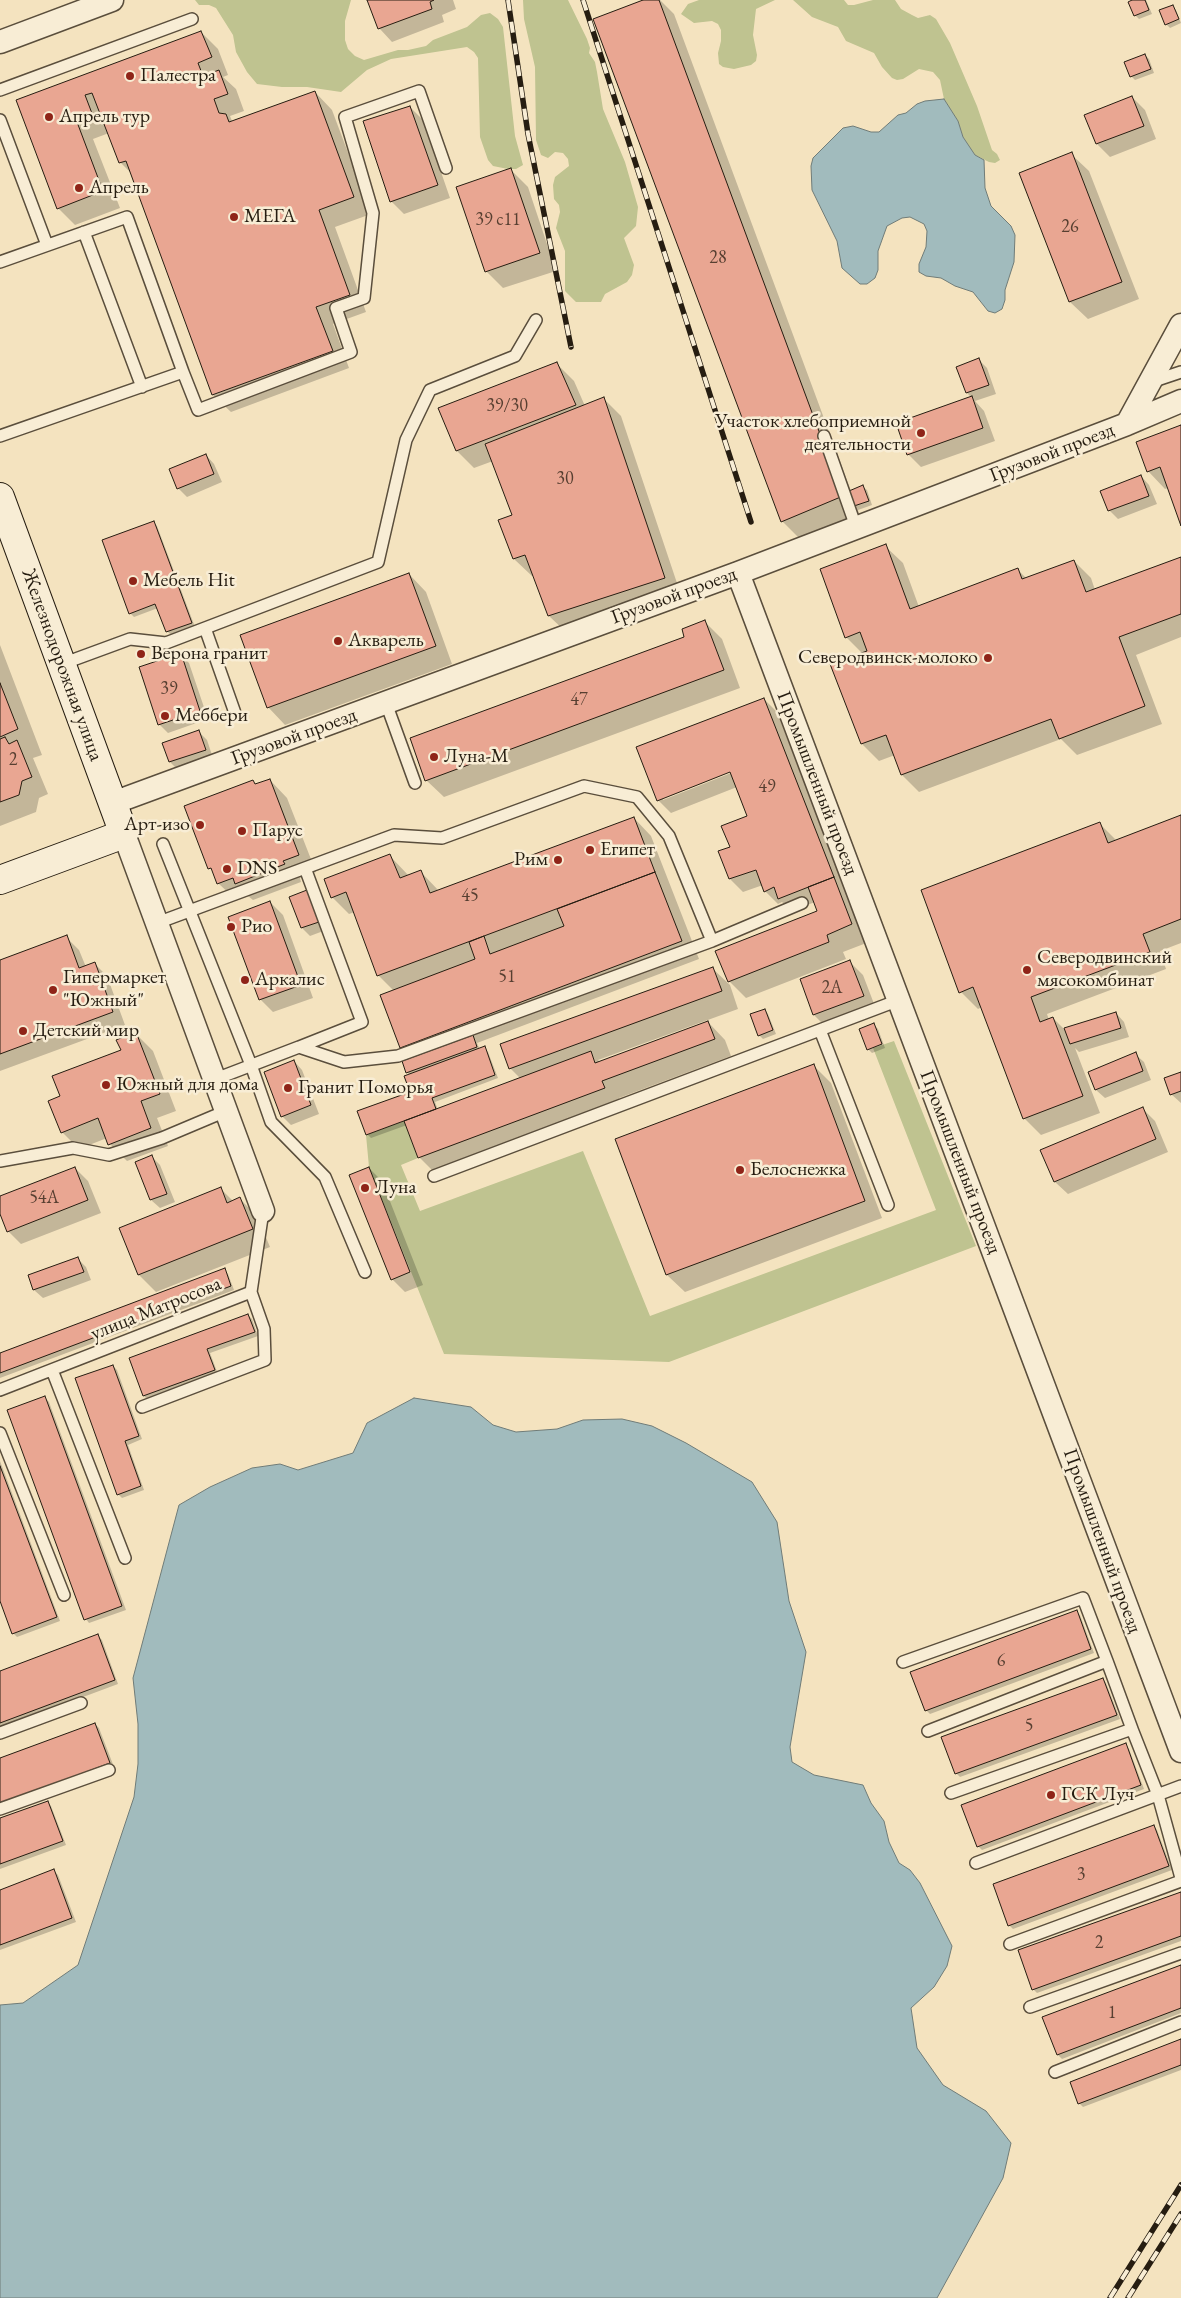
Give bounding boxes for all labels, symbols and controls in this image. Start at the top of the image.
place label: Палестра [140,64,216,88]
marker: Палестра [124,70,136,82]
place label: Апрель тур [59,105,150,129]
marker: Апрель тур [43,111,55,123]
place label: Апрель [89,176,149,200]
marker: Апрель [73,182,85,194]
place label: МЕГА [244,205,296,229]
house number: 39 с11 [475,209,521,231]
marker: МЕГА [228,211,240,223]
house number: 26 [1061,216,1079,238]
house number: 28 [709,247,727,269]
house number: 39/30 [486,395,528,417]
place label: Участок хлебоприемной деятельности [715,410,911,457]
street label: Грузовой проезд [986,418,1118,488]
marker: Участок хлебоприемной деятельности [915,427,927,439]
house number: 30 [556,468,574,490]
street label: Грузовой проезд [608,562,740,630]
street label: Железнодорожная улица [16,566,108,764]
place label: Мебель Hit [143,569,235,593]
marker: Мебель Hit [127,575,139,587]
place label: Акварель [348,629,424,653]
marker: Акварель [332,635,344,647]
place label: Верона гранит [151,642,267,666]
place label: Северодвинск-молоко [798,646,978,670]
marker: Верона гранит [135,648,147,660]
marker: Северодвинск-молоко [982,652,994,664]
house number: 39 [160,678,178,700]
street label: Промышленный проезд [771,688,863,878]
house number: 47 [570,689,588,711]
street label: Грузовой проезд [228,703,360,771]
place label: Меббери [175,704,248,728]
marker: Меббери [159,710,171,722]
place label: Луна-М [444,745,509,769]
house number: 2 [9,749,17,771]
marker: Луна-М [428,751,440,763]
house number: 49 [758,776,776,798]
place label: Арт-изо [124,813,190,837]
marker: Арт-изо [194,819,206,831]
place label: Парус [252,819,303,843]
marker: Парус [236,825,248,837]
place label: Египет [600,838,655,862]
marker: Египет [584,844,596,856]
place label: Рим [514,848,548,872]
marker: Рим [552,854,564,866]
place label: DNS [237,857,277,881]
marker: DNS [221,863,233,875]
house number: 45 [461,885,479,907]
place label: Рио [241,915,272,939]
marker: Рио [225,921,237,933]
place label: Северодвинский мясокомбинат [1037,946,1172,993]
marker: Северодвинский мясокомбинат [1021,964,1033,976]
place label: Гипермаркет "Южный" [63,966,166,1013]
house number: 51 [498,966,516,988]
place label: Аркалис [255,968,325,992]
marker: Аркалис [239,974,251,986]
house number: 2А [821,977,843,999]
marker: Гипермаркет "Южный" [47,984,59,996]
place label: Детский мир [33,1019,139,1043]
marker: Детский мир [17,1025,29,1037]
street label: Промышленный проезд [914,1067,1006,1257]
place label: Южный для дома [116,1073,259,1097]
place label: Гранит Поморья [298,1076,434,1100]
marker: Южный для дома [100,1079,112,1091]
marker: Гранит Поморья [282,1082,294,1094]
place label: Белоснежка [750,1158,846,1182]
marker: Белоснежка [734,1164,746,1176]
place label: Луна [375,1176,416,1200]
marker: Луна [359,1182,371,1194]
house number: 54А [29,1187,59,1209]
street label: улица Матросова [87,1272,225,1346]
street label: Промышленный проезд [1057,1445,1147,1637]
house number: 6 [997,1650,1005,1672]
house number: 5 [1025,1715,1033,1737]
place label: ГСК Луч [1061,1783,1134,1807]
marker: ГСК Луч [1045,1789,1057,1801]
house number: 3 [1077,1864,1085,1886]
house number: 2 [1095,1932,1103,1954]
house number: 1 [1108,2002,1116,2024]

